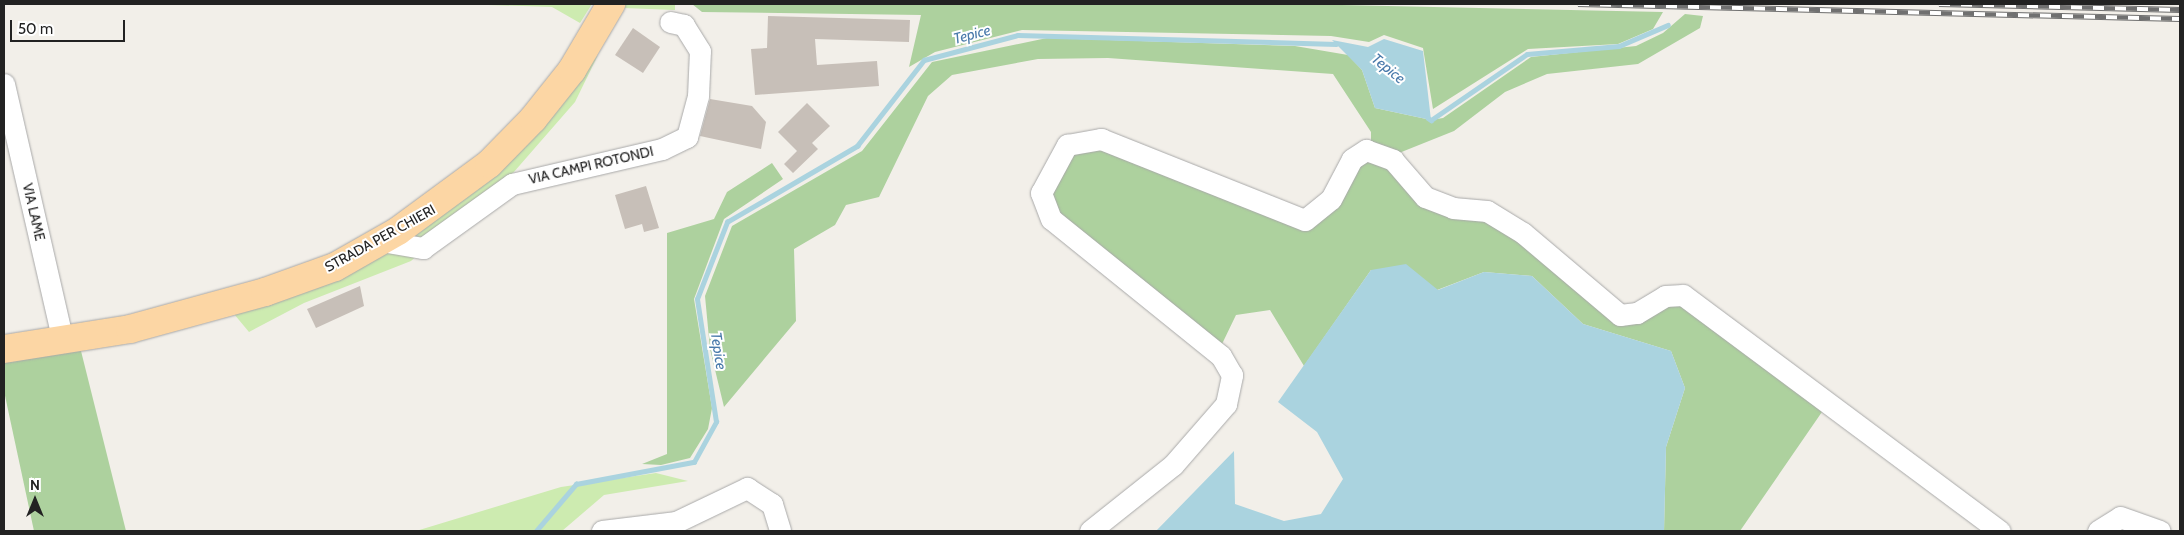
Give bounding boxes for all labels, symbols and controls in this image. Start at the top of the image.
scale bar [12,10,128,42]
text: 50 m [18,20,53,38]
water label: Tepice [951,21,993,49]
water label: Tepice [1368,50,1408,88]
street label: VIA CAMPI ROTONDI [527,142,655,188]
street label: VIA LAME [19,182,49,242]
street label: STRADA PER CHIERI [322,201,438,275]
water label: Tepice [706,331,730,371]
north arrow [10,475,60,525]
text: N [30,476,40,494]

